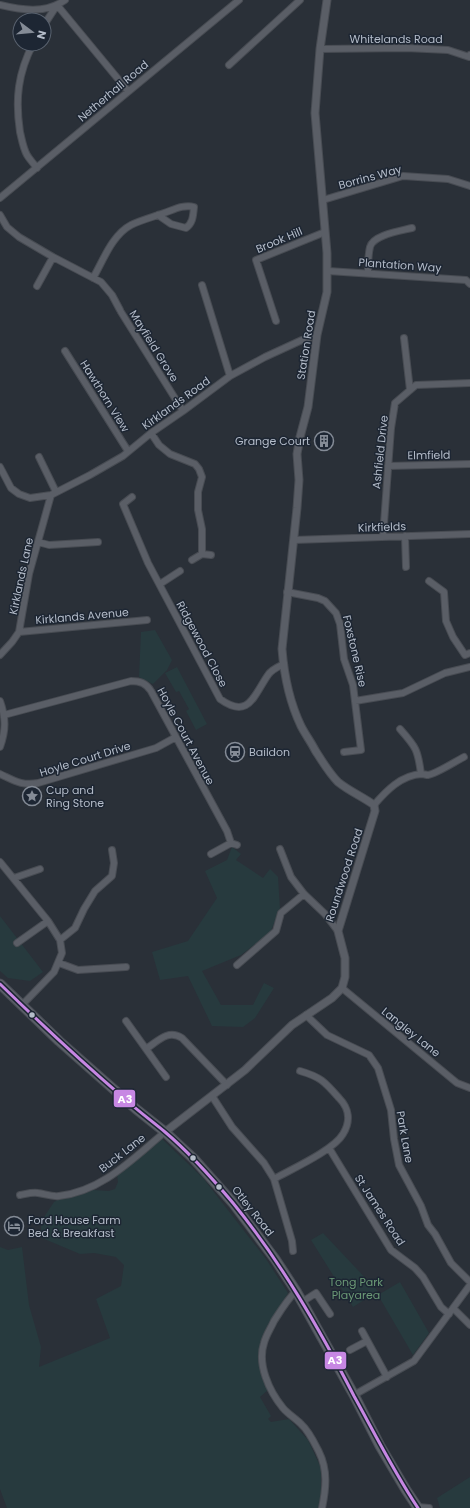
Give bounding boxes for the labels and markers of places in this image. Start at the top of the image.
building icon: Grange Court [313,430,335,452]
place label: Grange Court [235,433,310,449]
station icon: Baildon [224,741,246,763]
place label: Baildon [249,744,290,760]
place label: Cup and Ring Stone [46,782,104,811]
place icon: Cup and Ring Stone [21,785,43,807]
unlabelled marker [27,1010,37,1020]
unlabelled marker [188,1153,198,1163]
unlabelled marker [214,1182,224,1192]
place label: Ford House Farm Bed & Breakfast [28,1212,121,1241]
hotel icon: Ford House Farm Bed & Breakfast [3,1215,25,1237]

